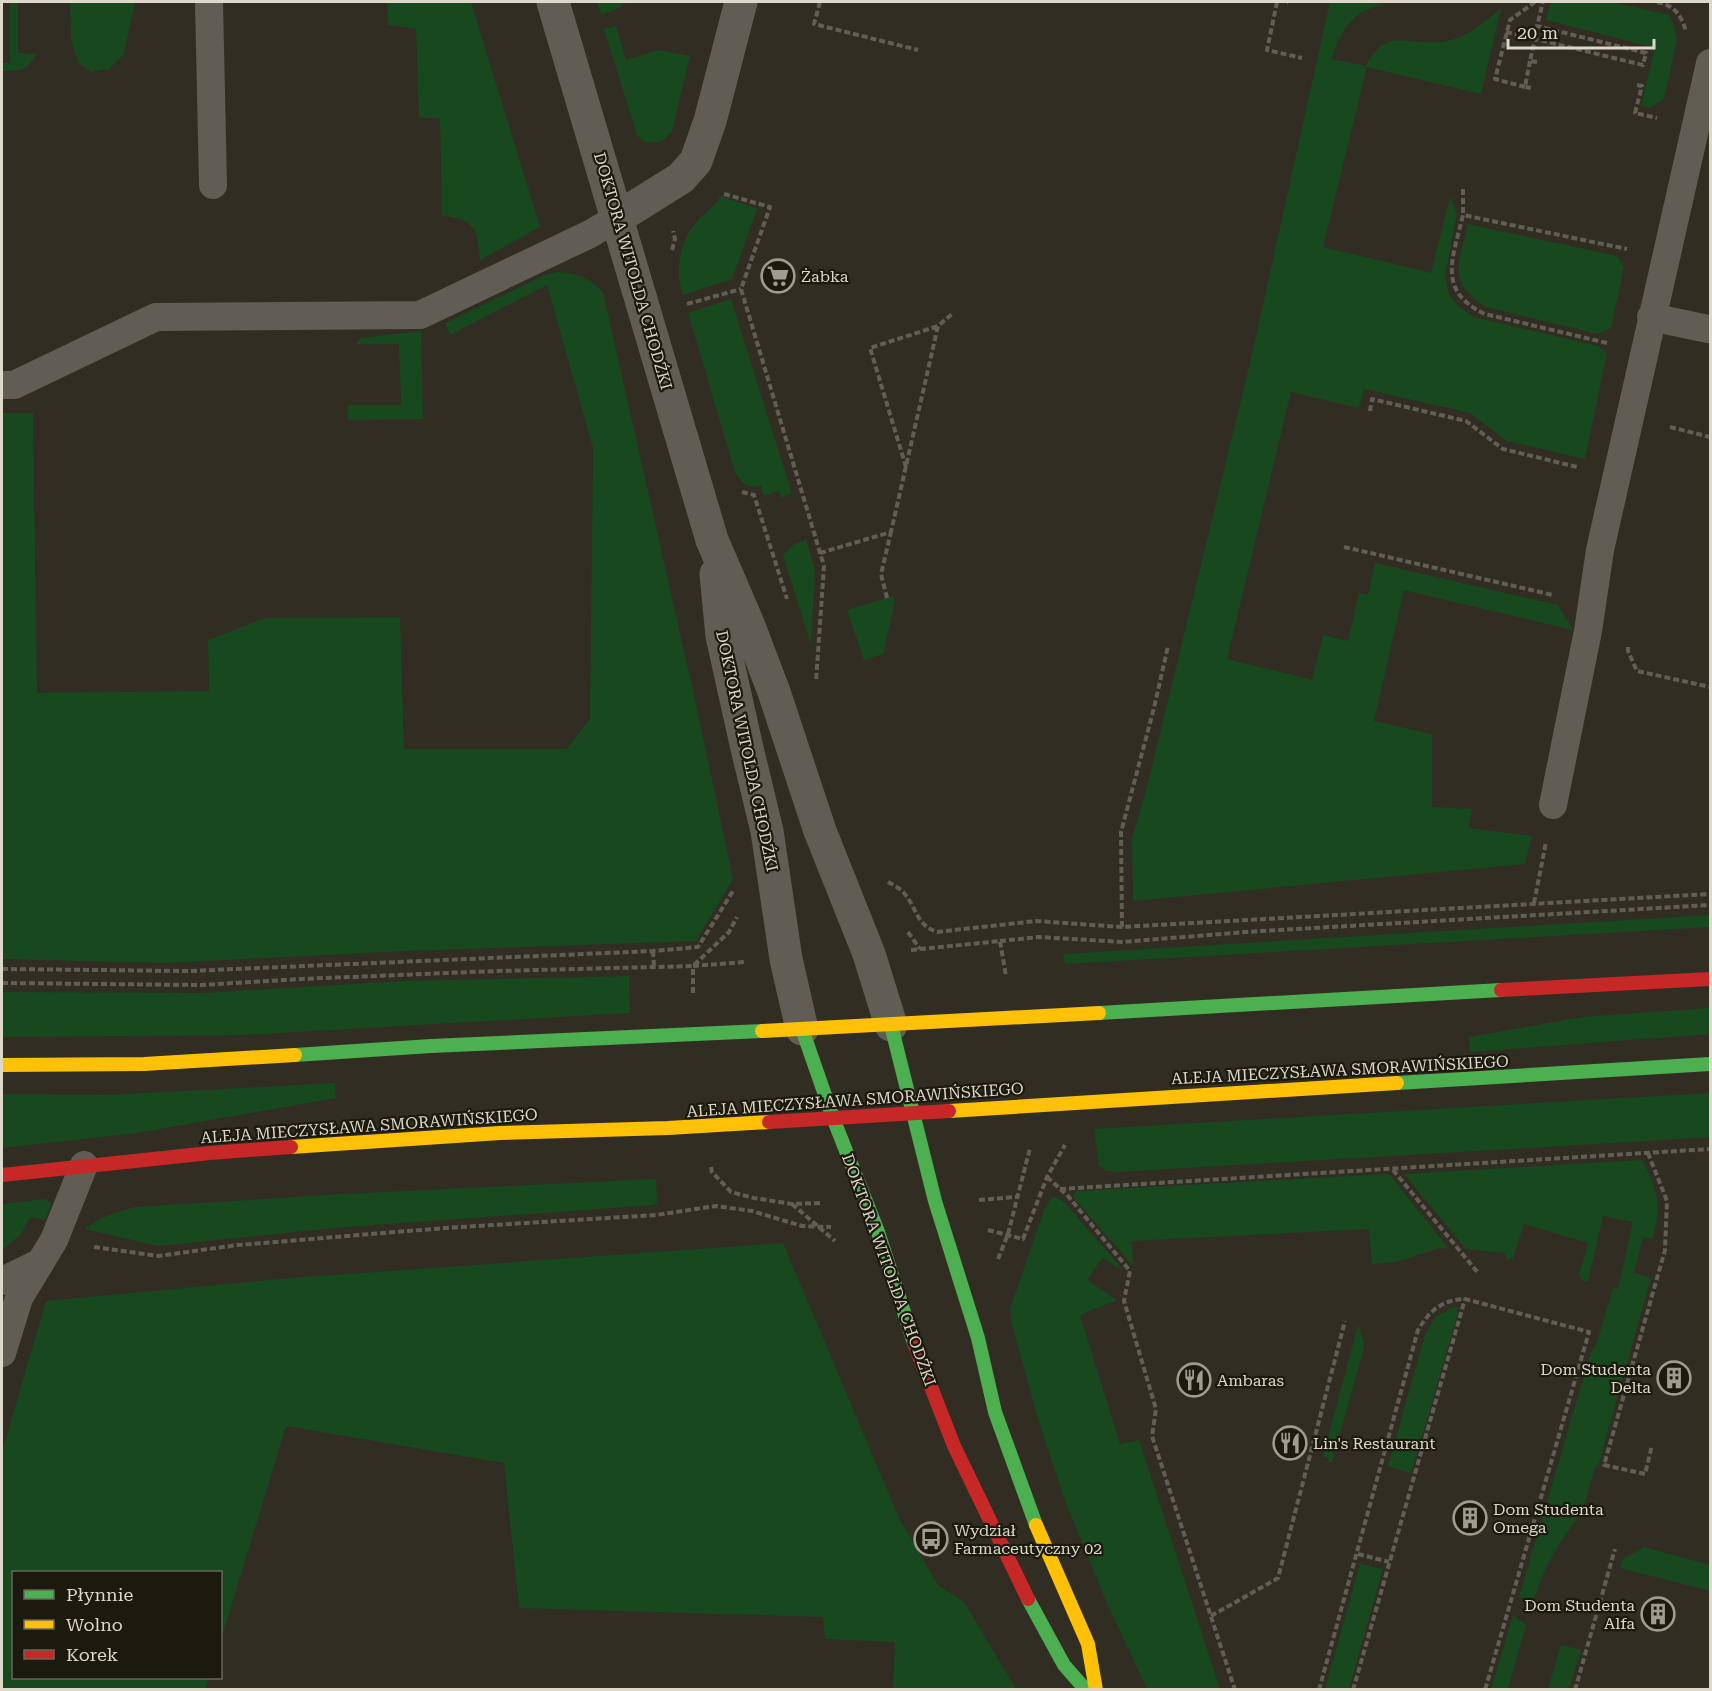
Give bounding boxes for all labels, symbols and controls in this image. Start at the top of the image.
scale bar [1508,12,1654,50]
text: 20 m [1517,22,1558,43]
street label: DOKTORA WITOLDA CHODŹKI [590,150,676,392]
supermarket icon: Żabka [760,258,796,294]
place label: Żabka [801,267,849,286]
street label: DOKTORA WITOLDA CHODŹKI [712,629,782,873]
street label: ALEJA MIECZYSŁAWA SMORAWIŃSKIEGO [1171,1052,1509,1088]
street label: ALEJA MIECZYSŁAWA SMORAWIŃSKIEGO [686,1079,1024,1121]
street label: ALEJA MIECZYSŁAWA SMORAWIŃSKIEGO [200,1105,538,1147]
street label: DOKTORA WITOLDA CHODŹKI [838,1151,940,1389]
place label: Dom Studenta Delta [1540,1360,1651,1397]
building icon: Dom Studenta Delta [1656,1360,1692,1396]
restaurant icon: Ambaras [1176,1362,1212,1398]
place label: Ambaras [1217,1371,1284,1390]
restaurant icon: Lin's Restaurant [1272,1425,1308,1461]
place label: Lin's Restaurant [1313,1434,1436,1453]
building icon: Dom Studenta Omega [1452,1500,1488,1536]
place label: Dom Studenta Omega [1493,1500,1604,1537]
bus stop icon: Wydział Farmaceutyczny 02 [913,1521,949,1557]
place label: Wydział Farmaceutyczny 02 [954,1521,1102,1558]
legend [12,1571,222,1679]
text: Płynnie [66,1584,133,1605]
place label: Dom Studenta Alfa [1524,1596,1635,1633]
building icon: Dom Studenta Alfa [1640,1596,1676,1632]
text: Wolno [66,1614,123,1635]
text: Korek [66,1644,118,1665]

